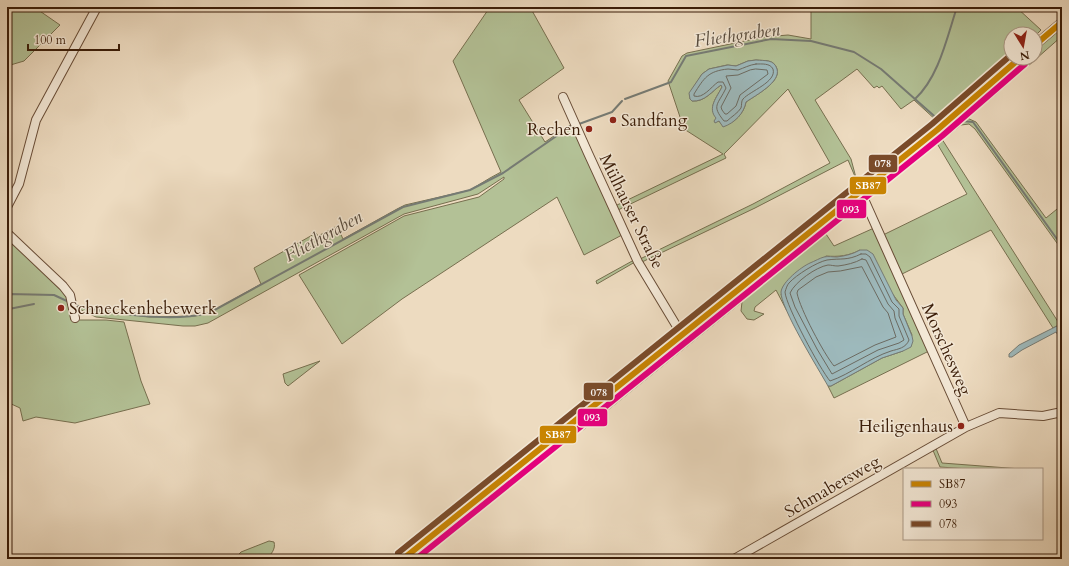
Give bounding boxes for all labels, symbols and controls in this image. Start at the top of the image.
water label: Fliethgraben [693,17,782,54]
scale bar [28,26,119,52]
north arrow [1003,26,1043,66]
text: 100 m [34,32,67,48]
text: N [1018,47,1031,64]
place label: Sandfang [621,109,688,132]
marker: Sandfang [608,115,618,125]
place label: Rechen [527,118,581,141]
marker: Rechen [584,124,594,134]
street label: Mülhauser Straße [594,150,669,272]
line badge: 078 [868,154,898,173]
text: 078 [875,156,891,171]
line badge: SB87 [849,176,887,195]
text: SB87 [855,178,881,193]
line badge: 093 [836,199,867,219]
text: 093 [843,202,860,217]
water label: Fliethgraben [280,205,367,268]
place label: Schneckenhebewerk [69,297,218,320]
street label: Morschesweg [916,300,977,399]
marker: Schneckenhebewerk [56,303,66,313]
line badge: 078 [583,382,614,401]
text: 078 [591,385,607,400]
line badge: 093 [577,408,608,427]
text: 093 [584,410,601,425]
place label: Heiligenhaus [859,415,953,438]
marker: Heiligenhaus [956,421,966,431]
line badge: SB87 [539,425,577,444]
text: SB87 [545,427,571,442]
street label: Schmabersweg [780,450,885,523]
legend [903,468,1043,540]
text: SB87 [939,476,965,492]
text: 093 [939,496,957,512]
text: 078 [939,516,957,532]

